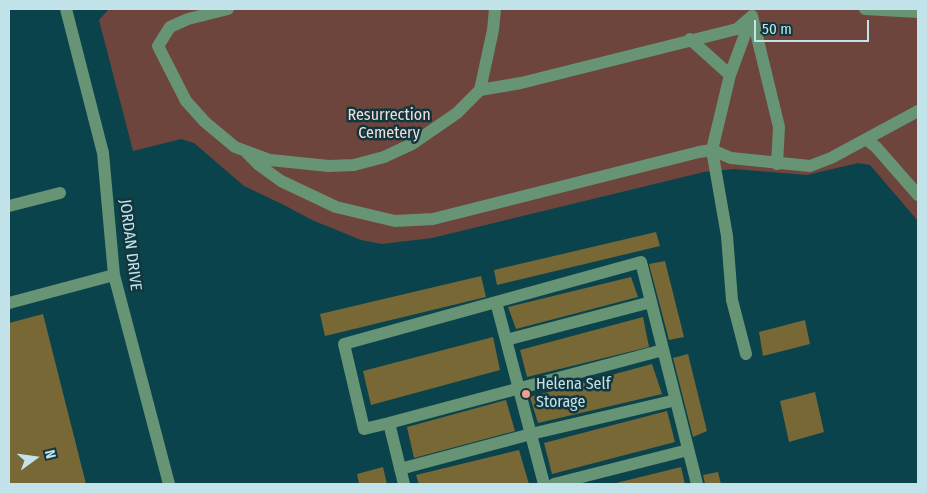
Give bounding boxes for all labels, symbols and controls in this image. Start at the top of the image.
scale bar [757,10,872,42]
text: 50 m [762,20,792,38]
park label: Resurrection Cemetery [347,106,431,144]
street label: JORDAN DRIVE [115,198,145,292]
place label: Helena Self Storage [536,375,611,413]
marker: Helena Self Storage [520,388,532,400]
north arrow [10,433,60,483]
text: N [41,448,59,460]

